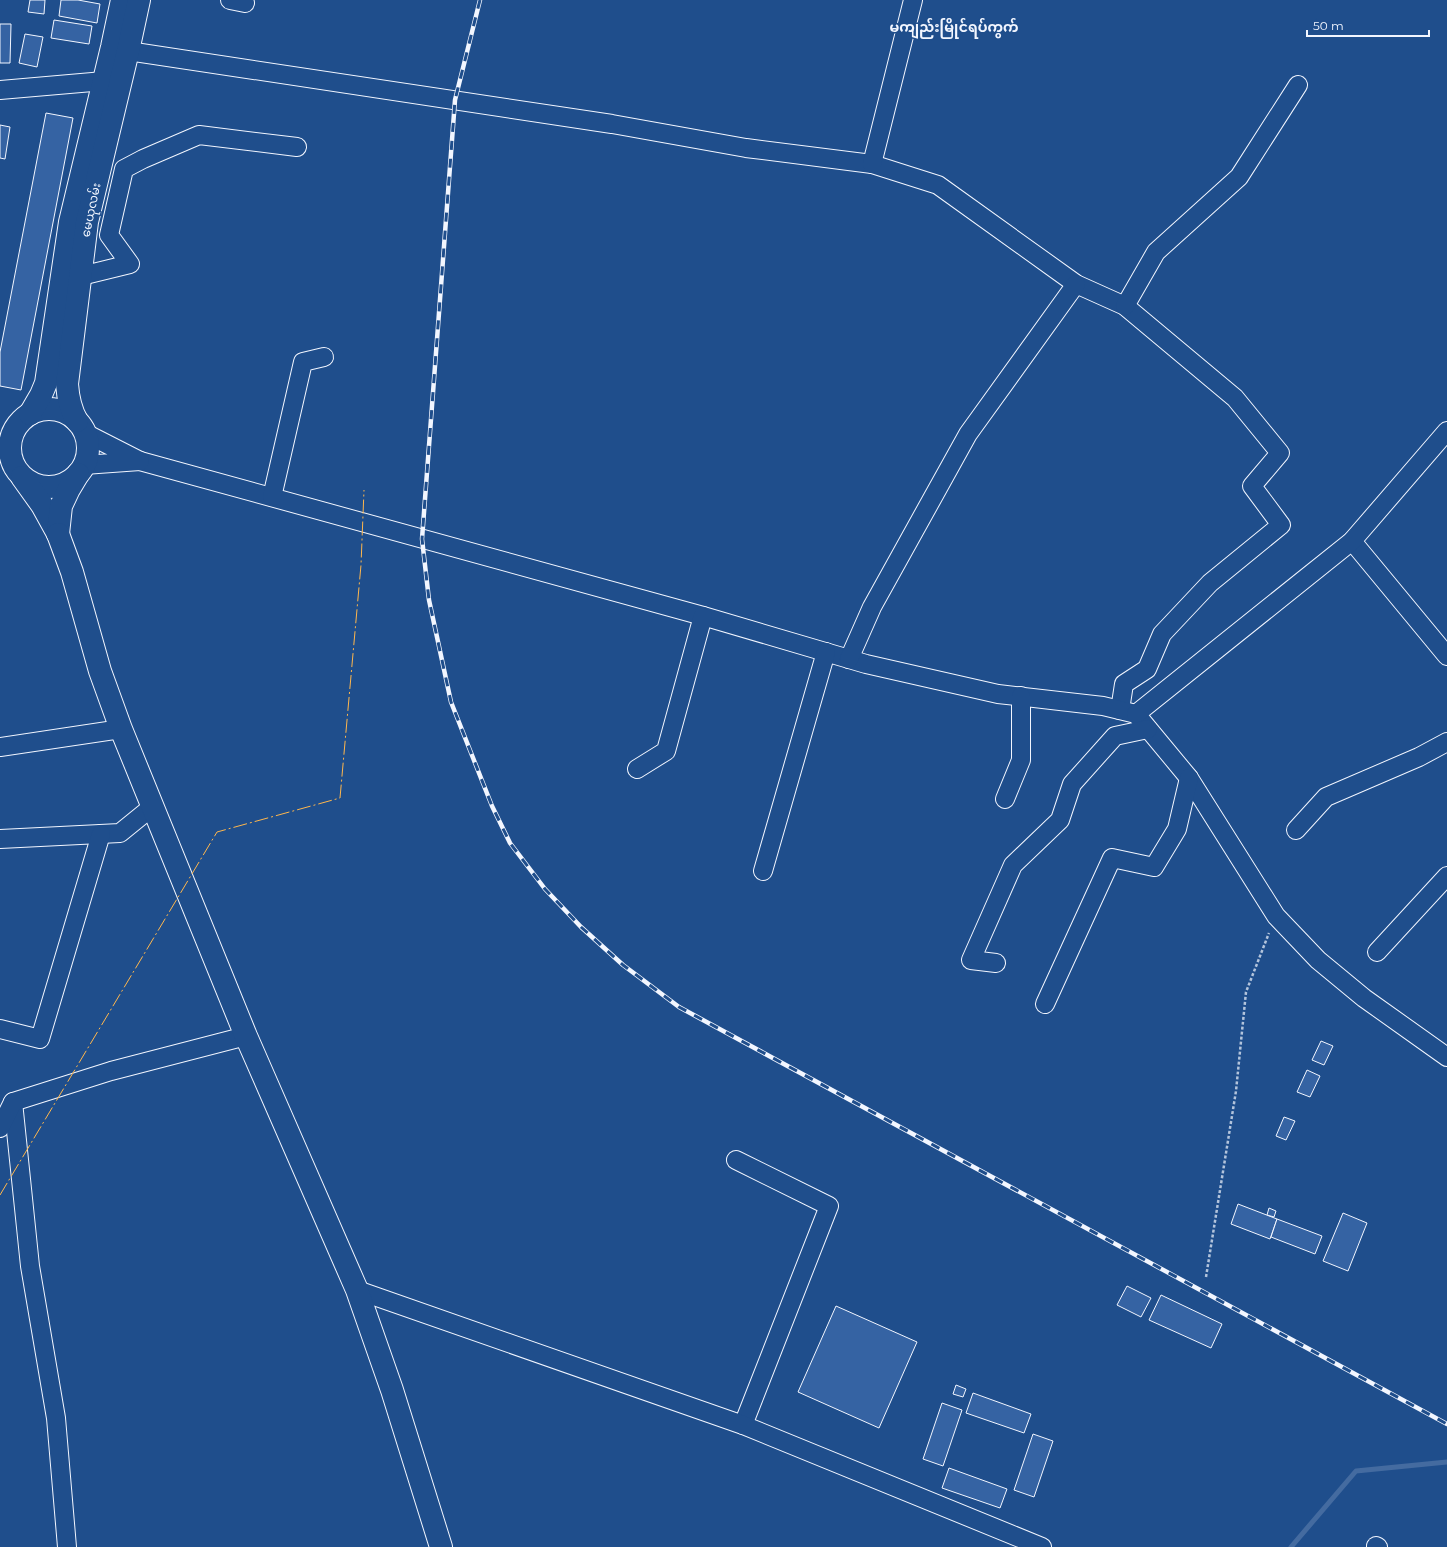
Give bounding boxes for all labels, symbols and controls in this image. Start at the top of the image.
scale bar [1307,12,1429,38]
district label: မကျည်းမြိုင်ရပ်ကွက် [889,17,1019,39]
text: 50 m [1313,18,1344,33]
street label: မေယုလမ်း [76,181,106,239]

